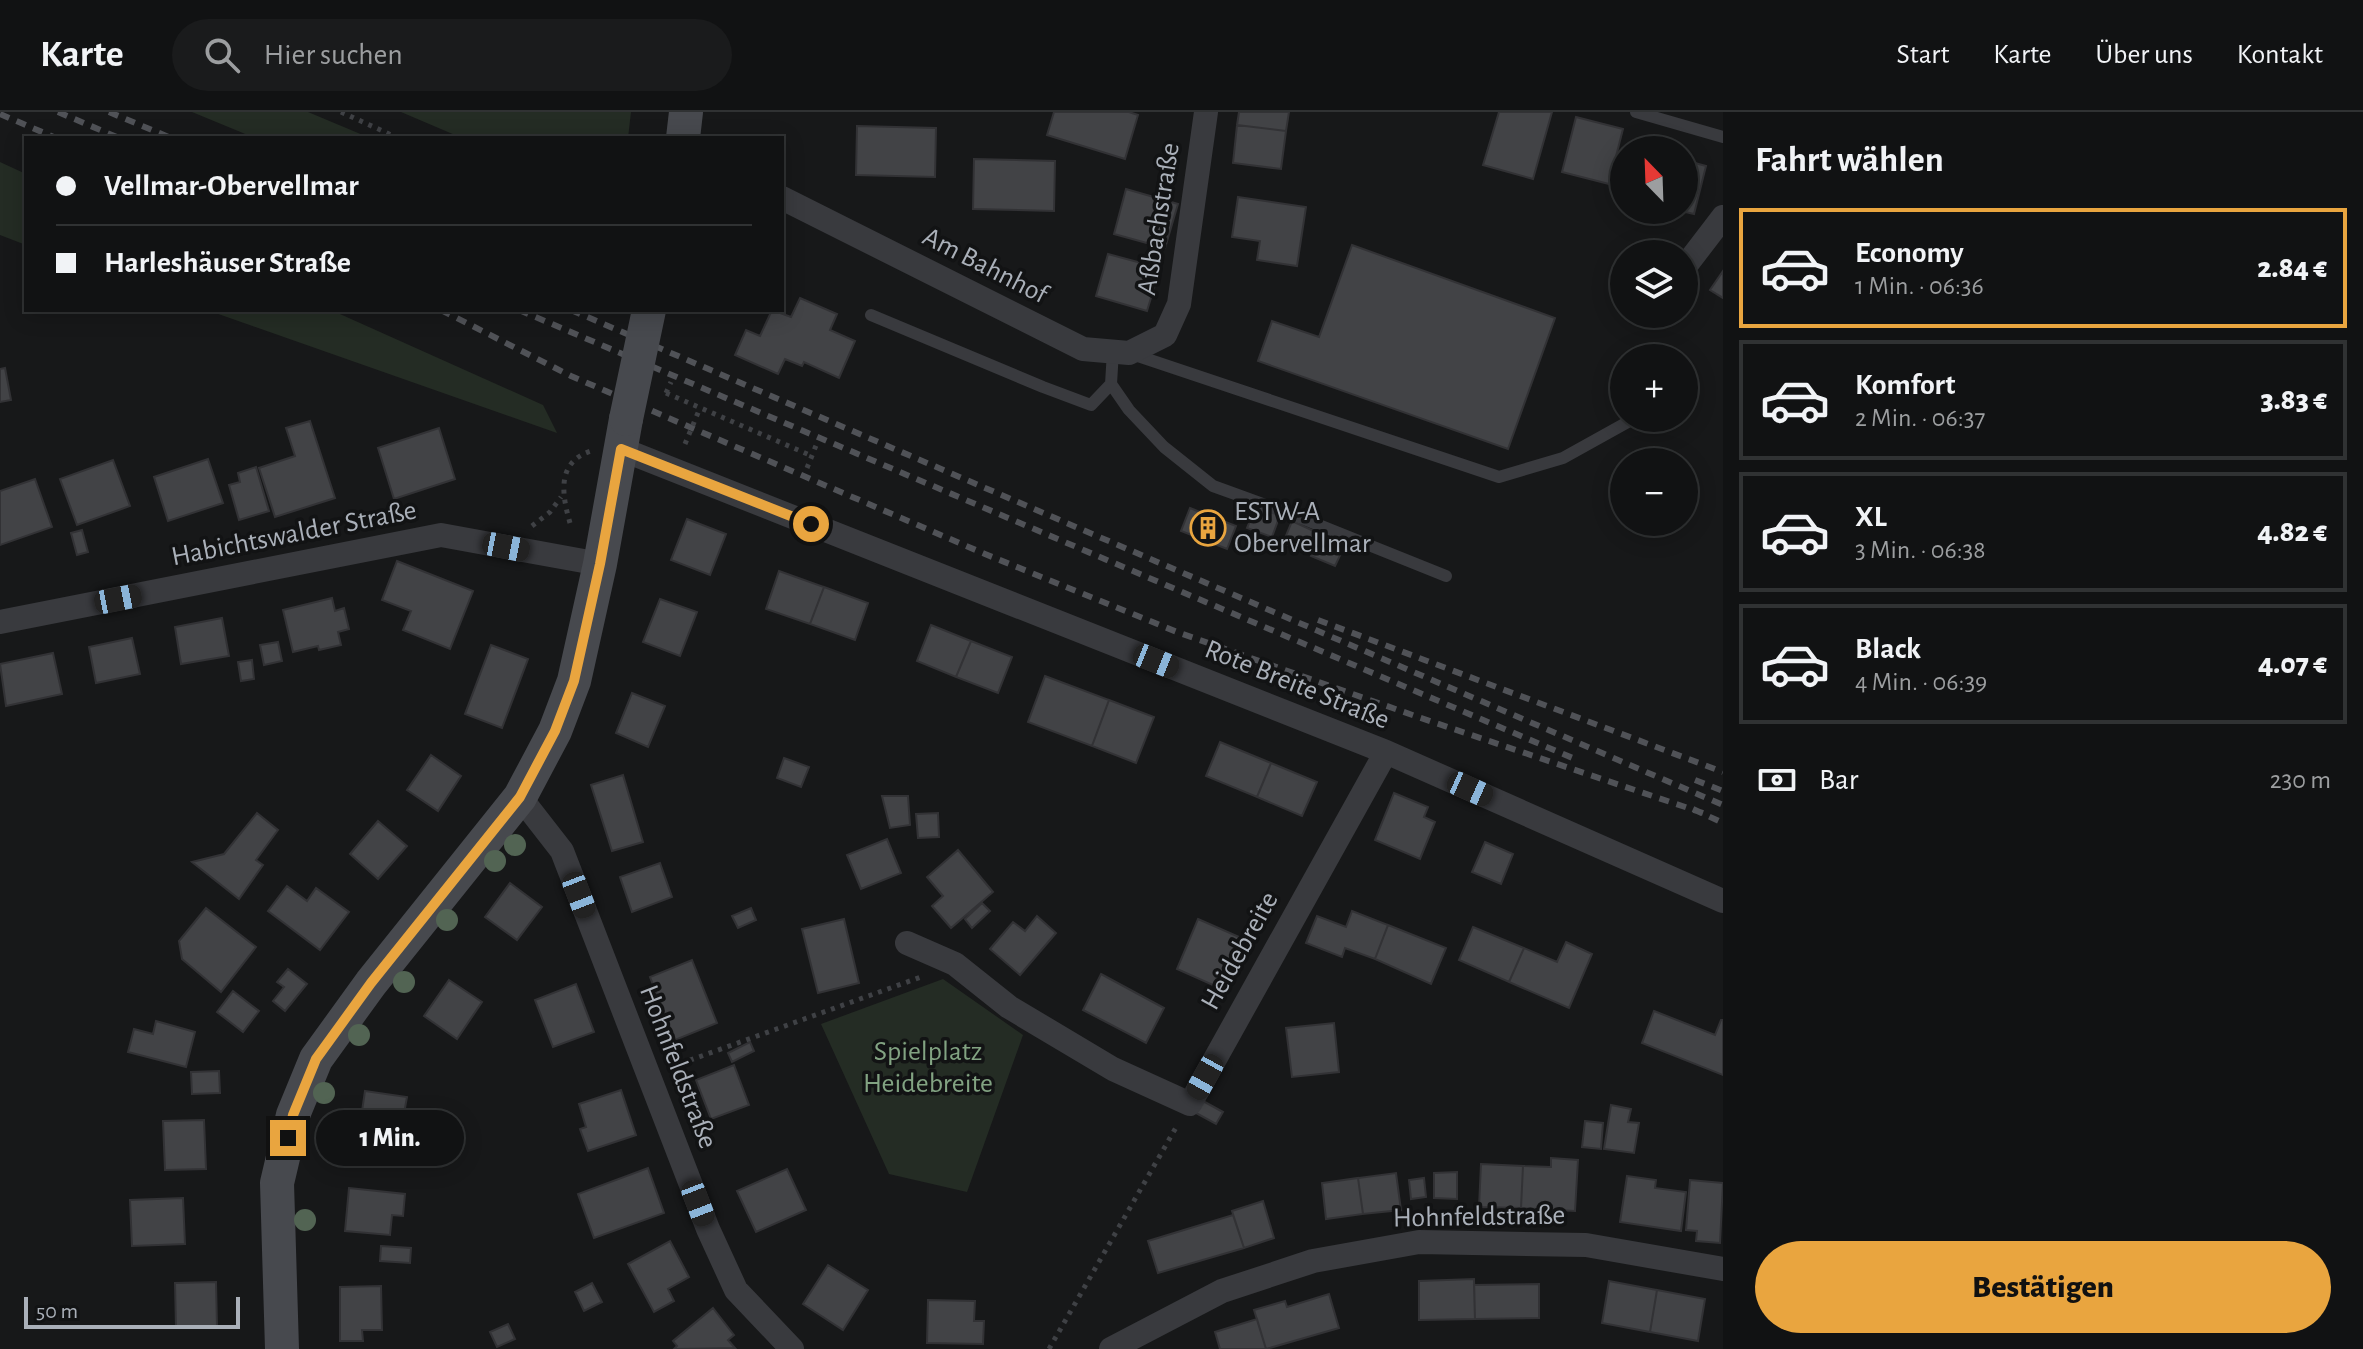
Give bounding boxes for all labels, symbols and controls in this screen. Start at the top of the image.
search box [172,19,732,91]
icon: search [200,33,244,77]
text: Karte [40,36,124,74]
text: Hier suchen [264,40,403,70]
text: Start [1897,41,1949,69]
text: Karte [1993,41,2052,69]
text: Über uns [2096,41,2193,69]
text: Kontakt [2237,41,2323,69]
north arrow [1610,136,1698,224]
map controls [1610,136,1698,536]
street label: Aßbachstraße [1133,141,1185,297]
text: Fahrt wählen [1755,142,1944,178]
text: Vellmar-Obervellmar [104,171,359,201]
street label: Am Bahnhof [918,223,1053,310]
icon: car [1759,232,1831,304]
text: Economy [1855,238,1964,268]
button: layers [1610,240,1698,328]
text: Harleshäuser Straße [104,248,351,278]
text: 2.84 € [2257,253,2327,283]
text: 1 Min. · 06:36 [1855,273,1984,299]
button: + [1610,344,1698,432]
icon: car [1759,364,1831,436]
text: Komfort [1855,370,1955,400]
text: 3.83 € [2261,385,2327,415]
text: 2 Min. · 06:37 [1855,405,1985,431]
button: − [1610,448,1698,536]
icon: car [1759,496,1831,568]
street label: Habichtswalder Straße [169,497,419,571]
place label: ESTW-A Obervellmar [1234,498,1371,558]
text: XL [1855,502,1887,532]
route start [793,506,829,542]
building icon: ESTW-A Obervellmar [1189,509,1227,547]
text: 4.82 € [2257,517,2327,547]
car [480,531,532,563]
text: 3 Min. · 06:38 [1855,537,1986,563]
car [92,583,144,615]
icon: car [1759,628,1831,700]
text: Black [1855,634,1921,664]
street label: Rote Breite Straße [1201,635,1393,735]
car [1129,641,1183,681]
text: 4.07 € [2258,649,2327,679]
text: 4 Min. · 06:39 [1855,669,1987,695]
icon: cash [1755,758,1799,802]
text: Bar [1819,765,1858,795]
text: 230 m [2270,767,2331,793]
car [1443,768,1497,810]
car [559,868,599,922]
street label: Heidebreite [1196,887,1284,1015]
street label: Hohnfeldstraße [634,981,722,1153]
park label: Spielplatz Heidebreite [863,1038,993,1098]
car [1183,1050,1227,1104]
callout: 1 Min. [316,1110,464,1166]
route end [270,1120,306,1156]
text: 1 Min. [359,1125,421,1151]
car [678,1176,718,1230]
street label: Hohnfeldstraße [1393,1201,1565,1233]
button: Bestätigen [1755,1241,2331,1333]
scale bar [24,1293,240,1329]
text: 50 m [36,1300,78,1322]

